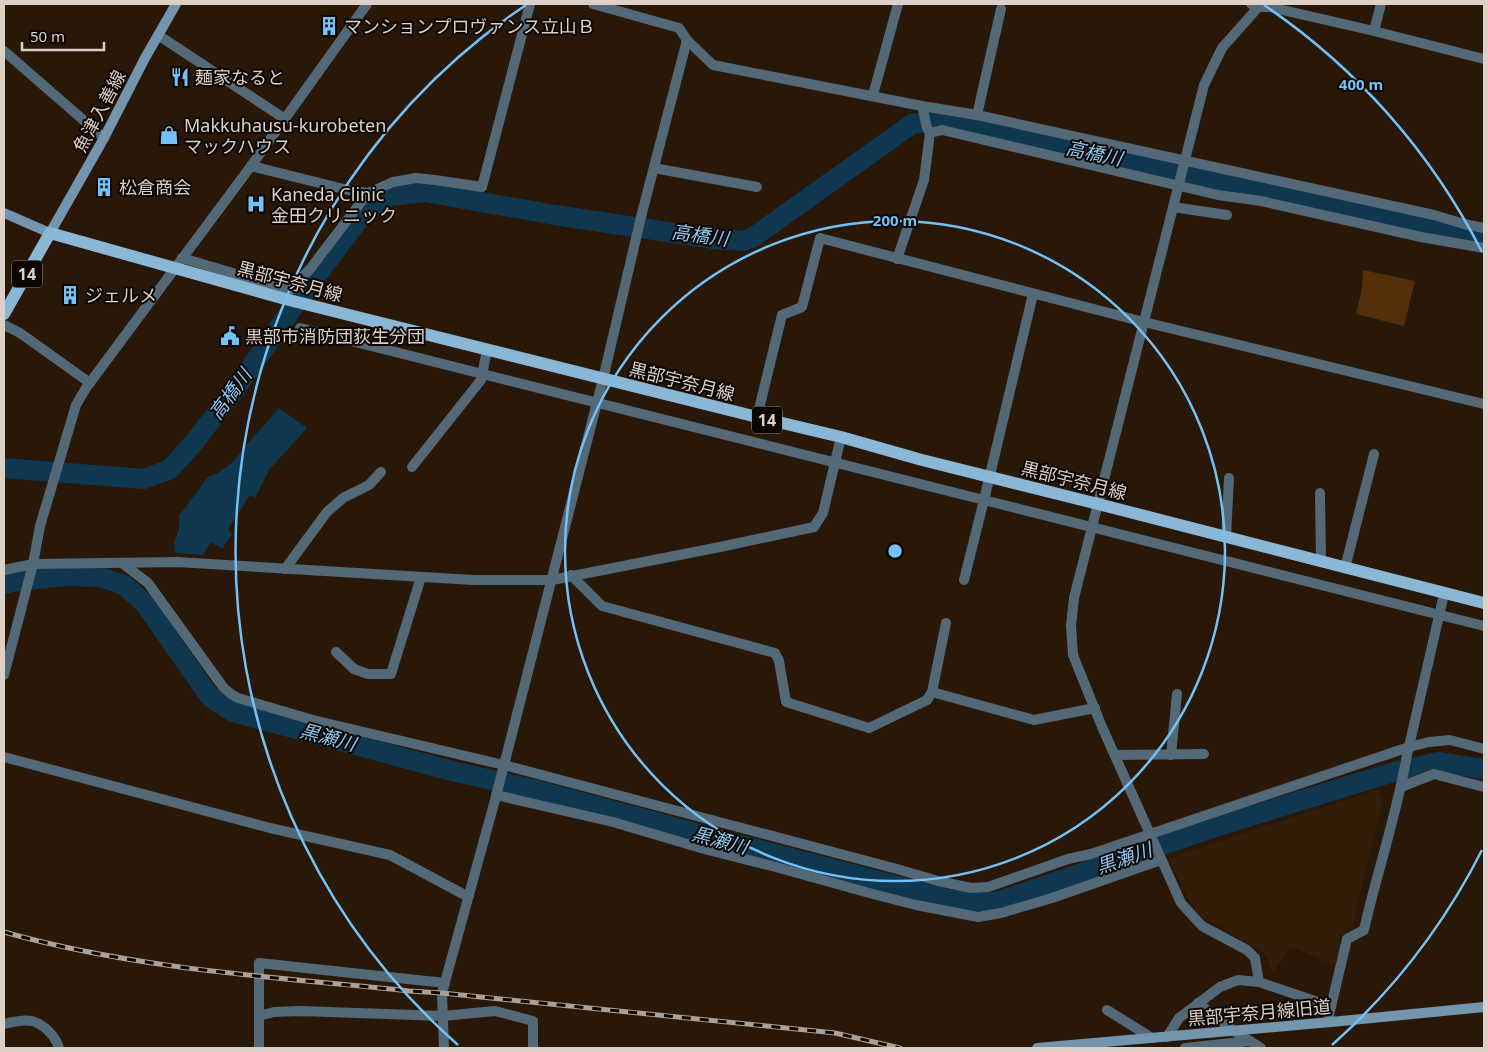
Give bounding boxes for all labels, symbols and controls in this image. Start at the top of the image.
place label: マンションプロヴァンス立山Ｂ [344,14,595,38]
building icon: マンションプロヴァンス立山Ｂ [318,15,340,37]
scale bar [22,20,105,52]
text: 50 m [30,26,65,46]
place label: 麺家なると [195,65,285,89]
street label: 魚津入善線 [67,66,131,156]
restaurant icon: 麺家なると [169,66,191,88]
text: 400 m [1339,74,1383,94]
place label: Makkuhausu-kurobeten マックハウス [184,113,386,158]
shop icon: Makkuhausu-kurobeten マックハウス [158,124,180,146]
water label: 高橋川 [1063,134,1127,172]
place label: 松倉商会 [119,175,191,199]
building icon: 松倉商会 [93,176,115,198]
place label: Kaneda Clinic 金田クリニック [271,182,397,227]
hospital icon: Kaneda Clinic 金田クリニック [245,193,267,215]
text: 200 m [873,210,917,230]
water label: 高橋川 [670,218,732,252]
street label: 黒部宇奈月線 [235,255,345,307]
road number: 14 [12,260,42,288]
place label: ジェルメ [85,283,157,307]
building icon: ジェルメ [59,284,81,306]
place label: 黒部市消防団荻生分団 [245,324,425,348]
public building icon: 黒部市消防団荻生分団 [219,325,241,347]
street label: 黒部宇奈月線 [627,356,737,406]
water label: 高橋川 [203,362,258,425]
road number: 14 [752,406,782,434]
street label: 黒部宇奈月線 [1019,455,1129,505]
centre of rings [886,542,904,560]
water label: 黒瀬川 [297,717,361,757]
water label: 黒瀬川 [689,820,753,860]
water label: 黒瀬川 [1093,836,1157,880]
street label: 黒部宇奈月線旧道 [1186,994,1332,1030]

